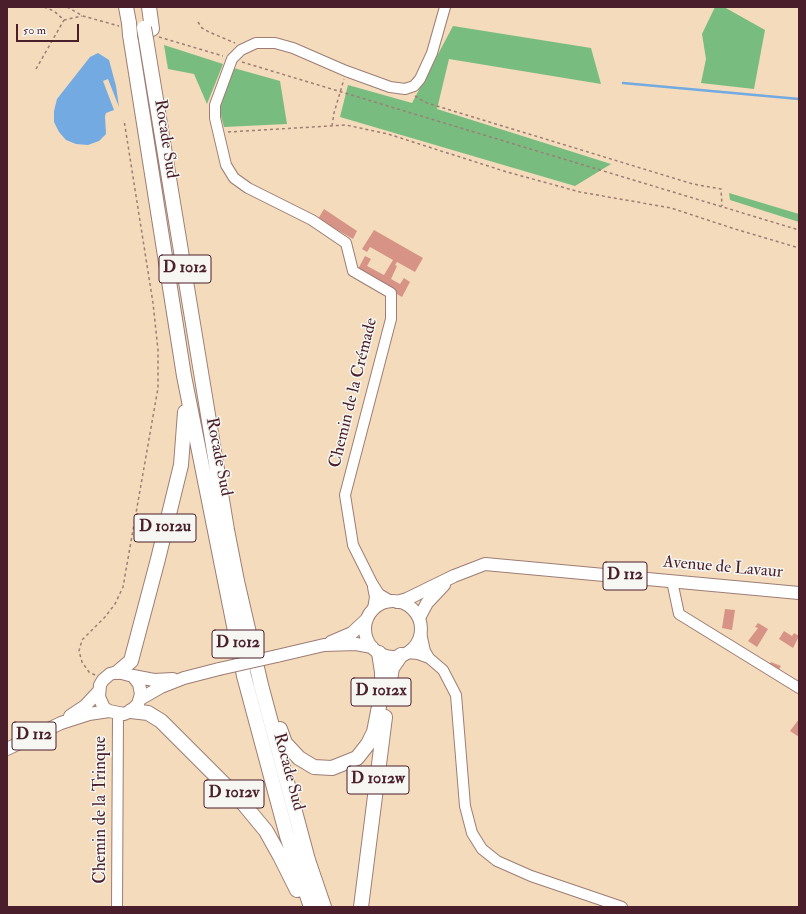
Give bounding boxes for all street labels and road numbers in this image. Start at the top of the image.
street label: Rocade Sud [149,98,181,180]
road number: D 1012 [159,255,211,283]
street label: Chemin de la Crémade [325,316,383,470]
street label: Rocade Sud [200,416,236,498]
road number: D 1012u [134,514,196,542]
street label: Avenue de Lavaur [662,553,784,583]
road number: D 112 [603,562,647,590]
road number: D 1012 [212,630,264,658]
road number: D 1012x [351,678,411,706]
road number: D 112 [12,722,56,750]
street label: Rocade Sud [268,731,308,813]
street label: Chemin de la Trinque [91,736,111,884]
road number: D 1012w [347,766,409,794]
road number: D 1012v [204,780,264,808]

